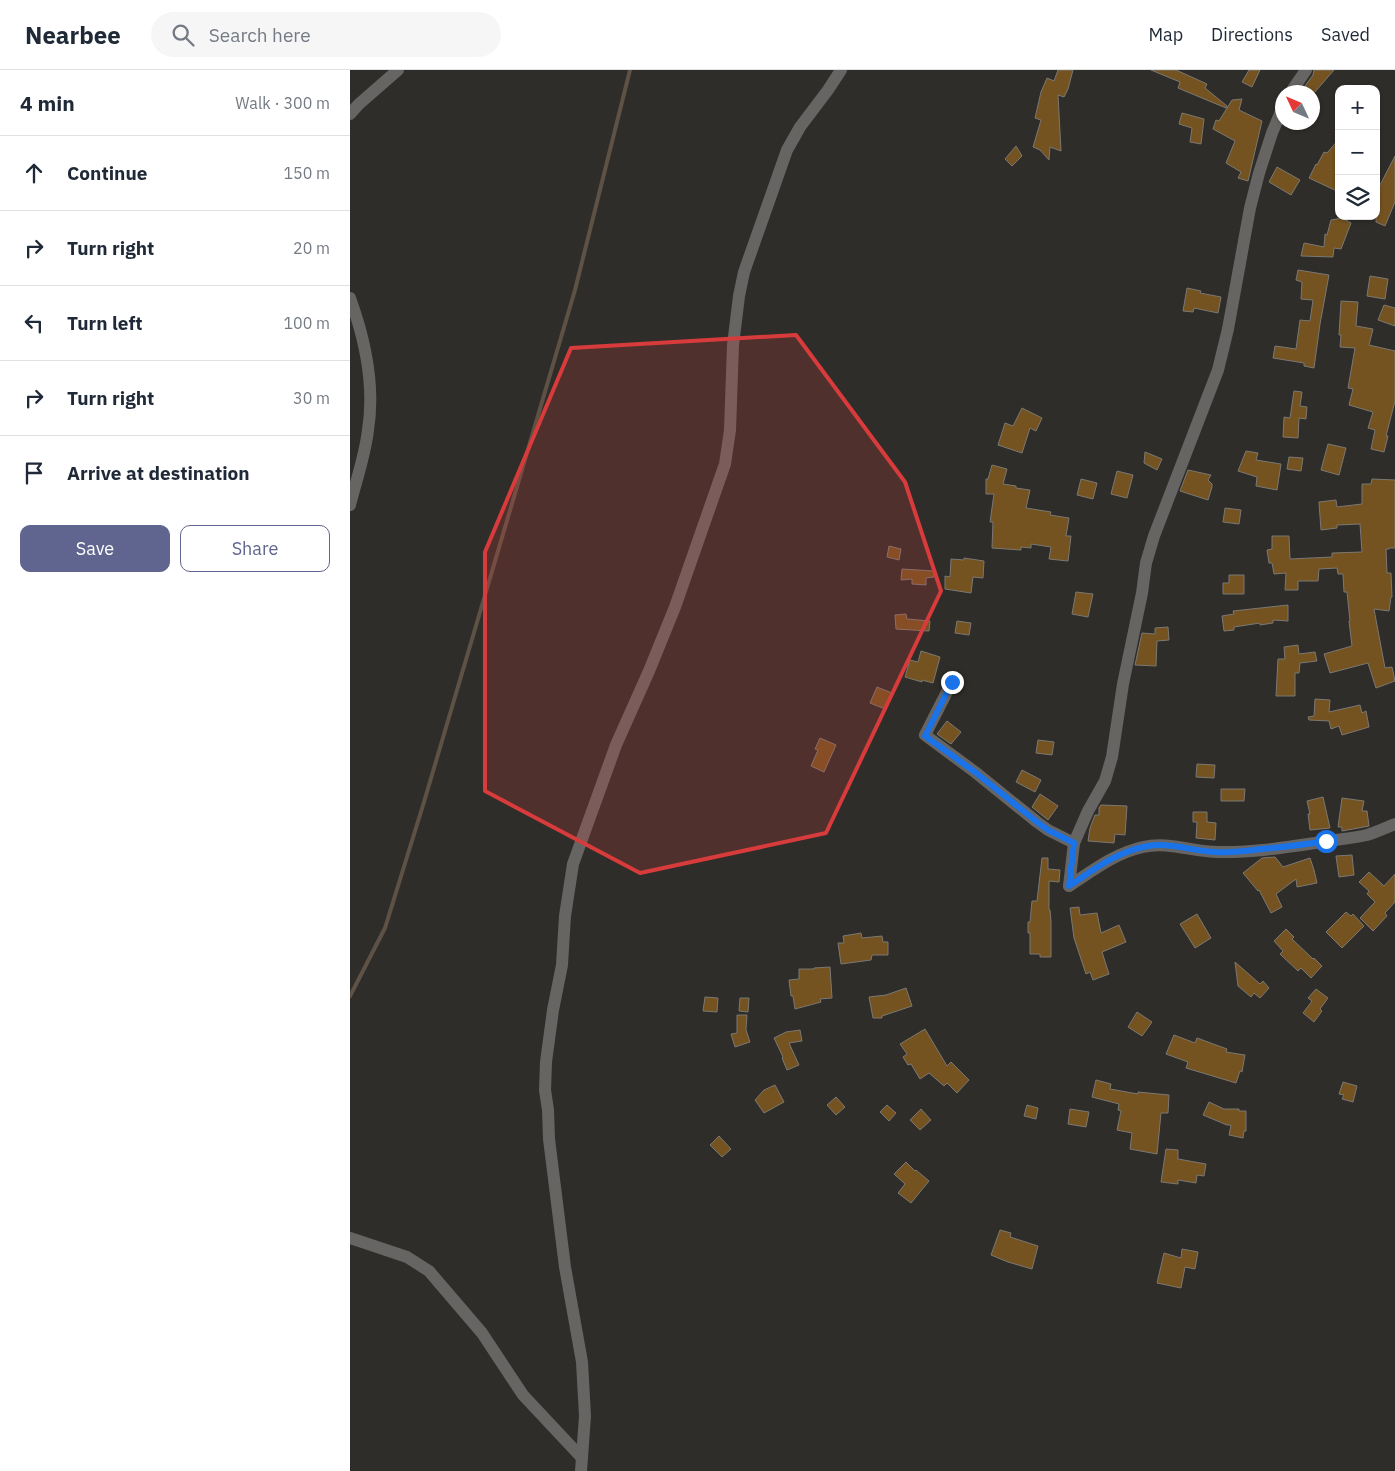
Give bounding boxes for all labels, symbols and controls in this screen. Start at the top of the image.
search box [151,12,501,57]
text: Nearbee [25,19,121,51]
icon: search [169,21,197,49]
text: Search here [209,23,311,47]
text: Map [1148,23,1183,46]
text: Directions [1211,23,1293,46]
text: Saved [1321,23,1370,46]
north arrow [1275,85,1320,130]
map controls [1335,85,1380,220]
button: + [1335,85,1380,130]
text: 4 min [20,89,75,117]
text: Walk · 300 m [235,93,330,113]
button: − [1335,130,1380,175]
icon: ahead [20,159,48,187]
text: Continue [67,161,147,185]
text: 150 m [283,163,330,183]
button: layers [1335,175,1380,220]
icon: right [20,234,48,262]
text: Turn right [67,236,154,260]
text: 20 m [293,238,330,258]
icon: left [20,309,48,337]
text: Turn left [67,311,143,335]
text: 100 m [283,313,330,333]
icon: right [20,384,48,412]
text: Turn right [67,386,154,410]
text: 30 m [293,388,330,408]
icon: arrive [20,459,48,487]
text: Arrive at destination [67,461,250,485]
button: Save [20,525,170,572]
button: Share [180,525,330,572]
route end [941,671,964,694]
route start [1315,830,1338,853]

